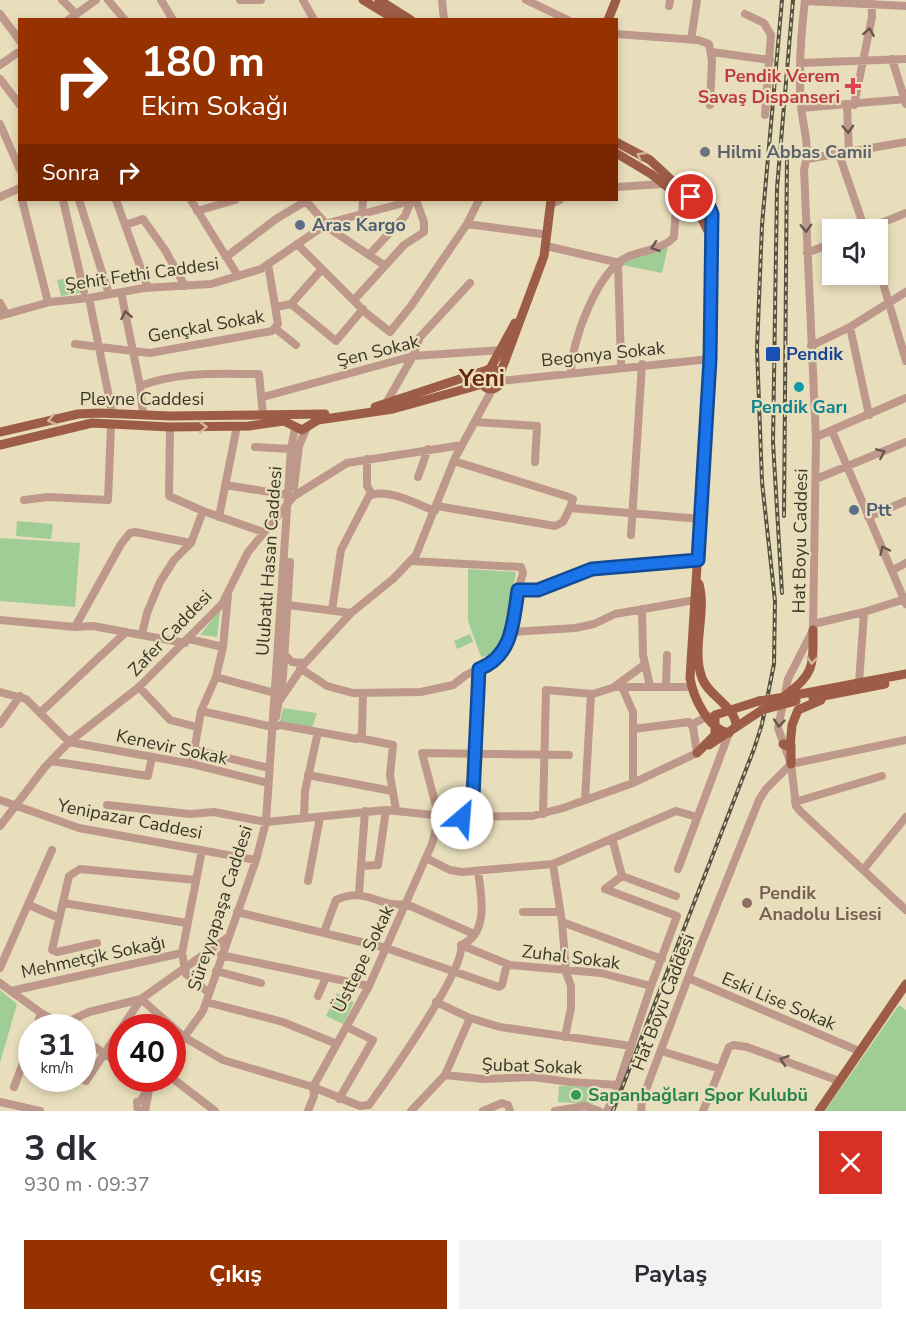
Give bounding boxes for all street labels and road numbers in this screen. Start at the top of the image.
street label: Şehit Fethi Caddesi [64,251,220,297]
street label: Gençkal Sokak [146,304,267,348]
street label: Şen Sokak [334,329,423,373]
street label: Begonya Sokak [540,335,667,372]
street label: Plevne Caddesi [80,387,204,411]
street label: Ulubatlı Hasan Caddesi [250,465,288,657]
street label: Hat Boyu Caddesi [787,468,813,614]
street label: Zafer Caddesi [123,585,217,681]
street label: Kenevir Sokak [114,723,231,771]
street label: Yenipazar Caddesi [55,793,204,845]
street label: Süreyyapaşa Caddesi [182,822,258,994]
street label: Üsttepe Sokak [327,900,400,1017]
street label: Mehmetçik Sokağı [19,930,167,984]
street label: Hat Boyu Caddesi [626,930,700,1074]
street label: Zuhal Sokak [521,939,622,975]
street label: Eski Lise Sokak [718,966,841,1036]
street label: Şubat Sokak [481,1052,584,1080]

